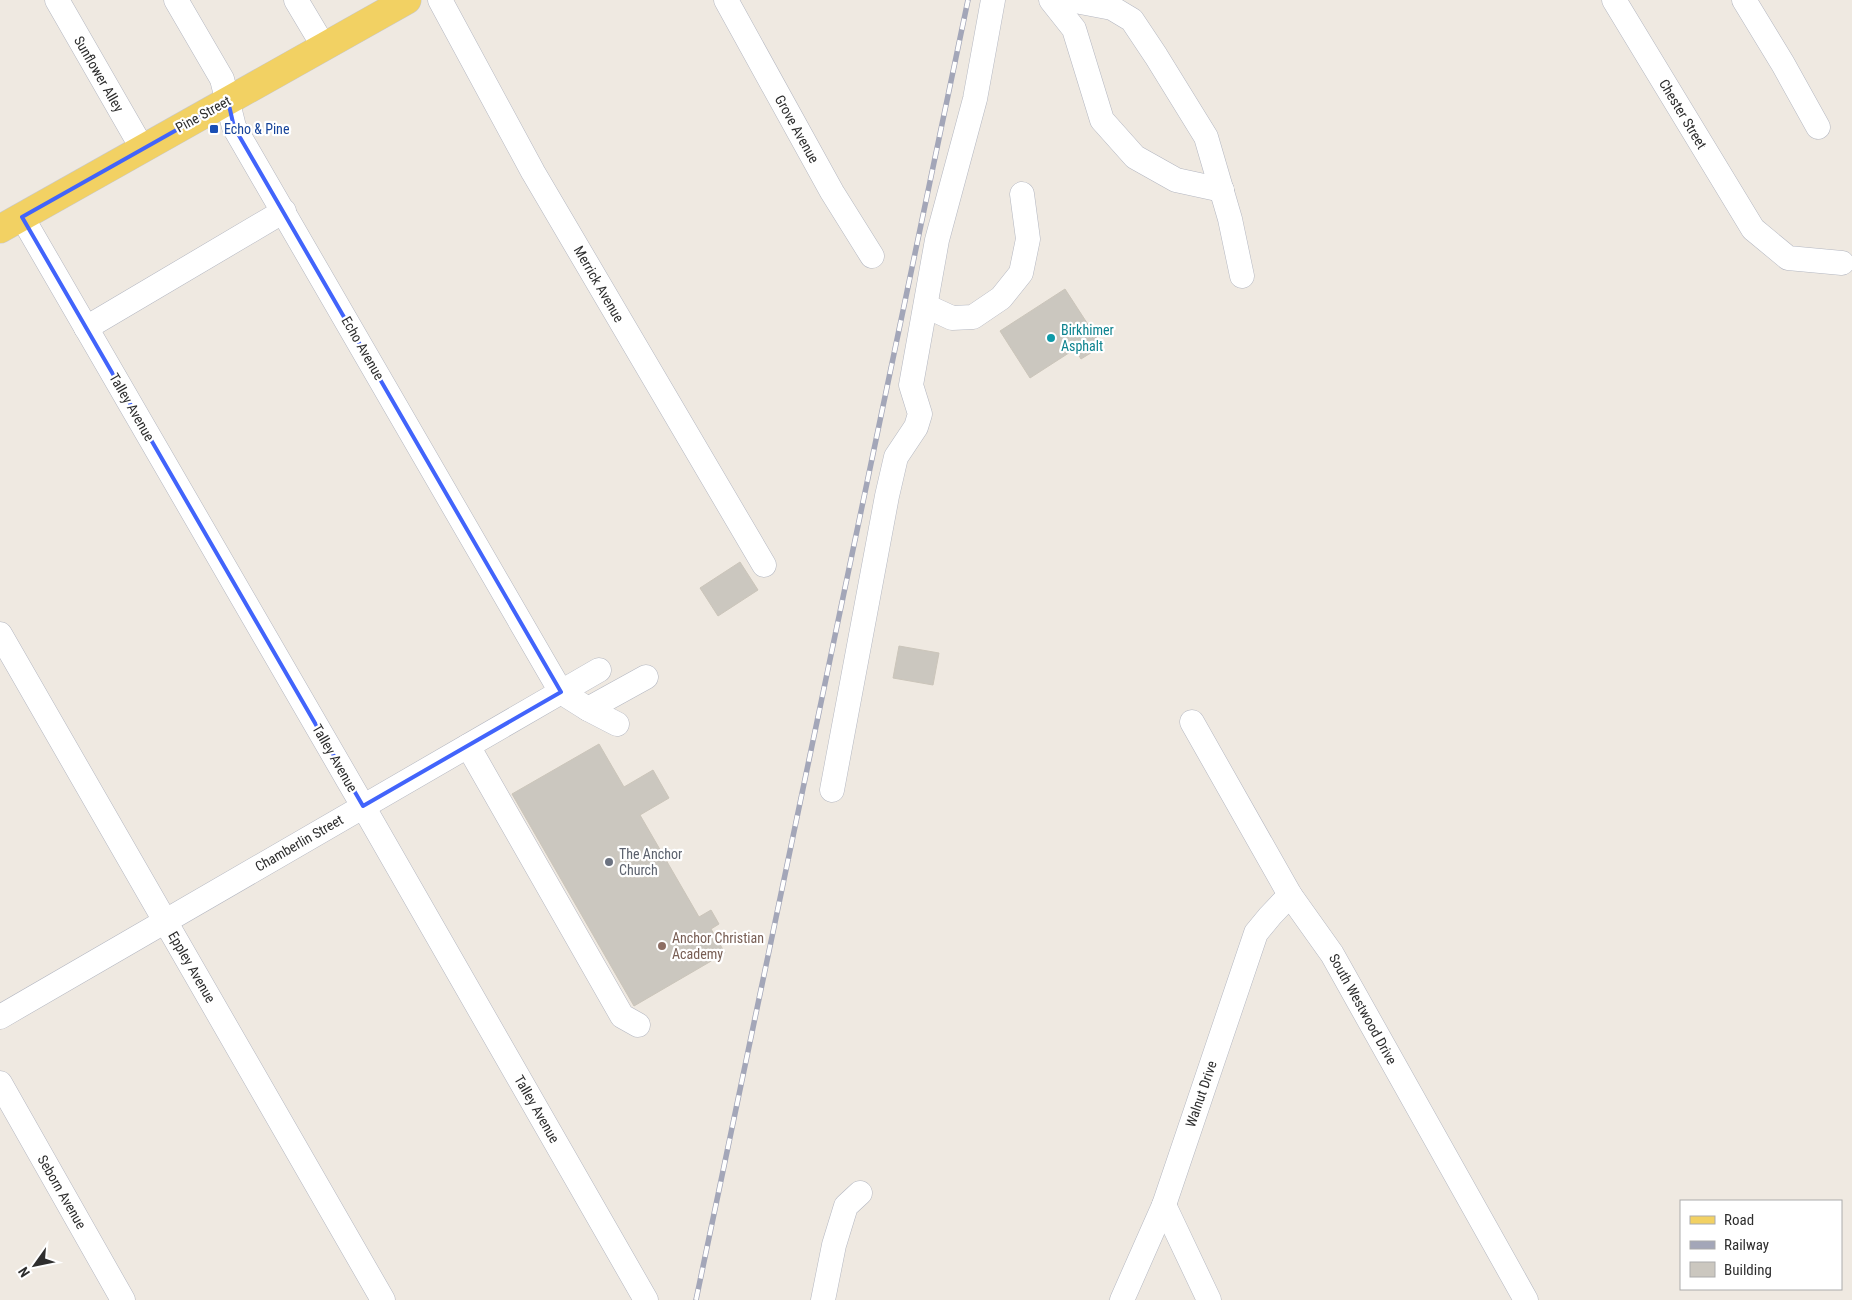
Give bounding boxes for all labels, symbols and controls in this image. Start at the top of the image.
street label: Sunflower Alley [71,33,127,115]
street label: Chester Street [1656,76,1710,152]
street label: Pine Street [173,92,233,136]
street label: Grove Avenue [772,92,822,166]
place label: Echo & Pine [224,121,290,137]
marker: Echo & Pine [208,123,220,135]
street label: Merrick Avenue [571,243,627,325]
street label: Echo Avenue [338,313,388,383]
place label: Birkhimer Asphalt [1061,322,1114,354]
marker: Birkhimer Asphalt [1045,332,1057,344]
street label: Talley Avenue [106,370,158,444]
street label: Talley Avenue [309,721,361,795]
street label: Chamberlin Street [252,811,346,875]
place label: The Anchor Church [619,846,682,878]
marker: The Anchor Church [603,856,615,868]
street label: Eppley Avenue [165,928,219,1006]
place label: Anchor Christian Academy [672,930,764,962]
marker: Anchor Christian Academy [656,940,668,952]
street label: South Westwood Drive [1326,951,1400,1067]
street label: Walnut Drive [1182,1058,1220,1129]
street label: Talley Avenue [511,1072,563,1146]
street label: Seborn Avenue [34,1152,90,1232]
legend [1680,1200,1842,1290]
text: Road [1724,1211,1754,1229]
text: Railway [1724,1236,1769,1254]
north arrow [10,1240,60,1290]
text: Building [1724,1261,1772,1279]
text: N [15,1264,33,1280]

